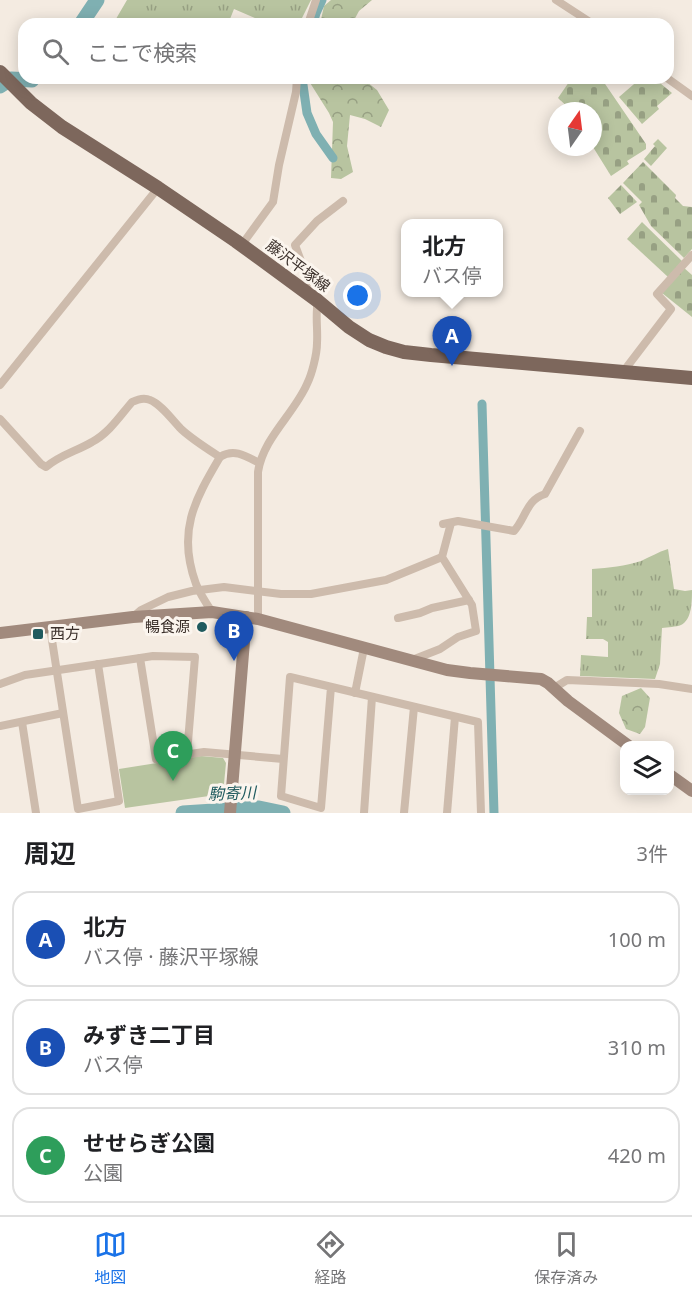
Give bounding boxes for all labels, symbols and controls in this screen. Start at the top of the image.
search box [18,18,674,84]
icon: search [39,35,72,68]
text: ここで検索 [87,37,197,67]
north arrow [548,102,602,156]
popup [401,219,503,297]
text: 北方 [422,230,466,260]
street label: 藤沢平塚線 [263,235,335,296]
text: バス停 [422,262,482,289]
your location [343,281,372,310]
pin: A [432,316,472,366]
pin: B [214,612,254,661]
place label: 暢食源 [145,616,190,636]
marker: 暢食源 [195,620,209,634]
place label: 西方 [50,623,80,643]
marker: 西方 [31,627,45,641]
pin: C [154,732,192,781]
map controls [620,741,674,795]
button: layers [620,741,674,795]
water label: 駒寄川 [208,781,258,805]
text: 周辺 [24,835,76,871]
text: 3件 [637,840,668,867]
text: 北方 [83,911,127,941]
text: A [39,926,52,953]
text: 100 m [608,926,666,953]
text: バス停 · 藤沢平塚線 [83,943,259,970]
text: みずき二丁目 [83,1019,215,1049]
text: B [39,1034,52,1061]
text: 310 m [608,1034,666,1061]
text: バス停 [83,1051,143,1078]
text: せせらぎ公園 [83,1127,215,1157]
text: C [39,1142,52,1169]
text: 420 m [608,1142,666,1169]
text: 公園 [83,1159,123,1186]
tab: 地図 [94,1228,127,1288]
tab: 経路 [314,1228,347,1288]
tab: 保存済み [534,1228,598,1288]

